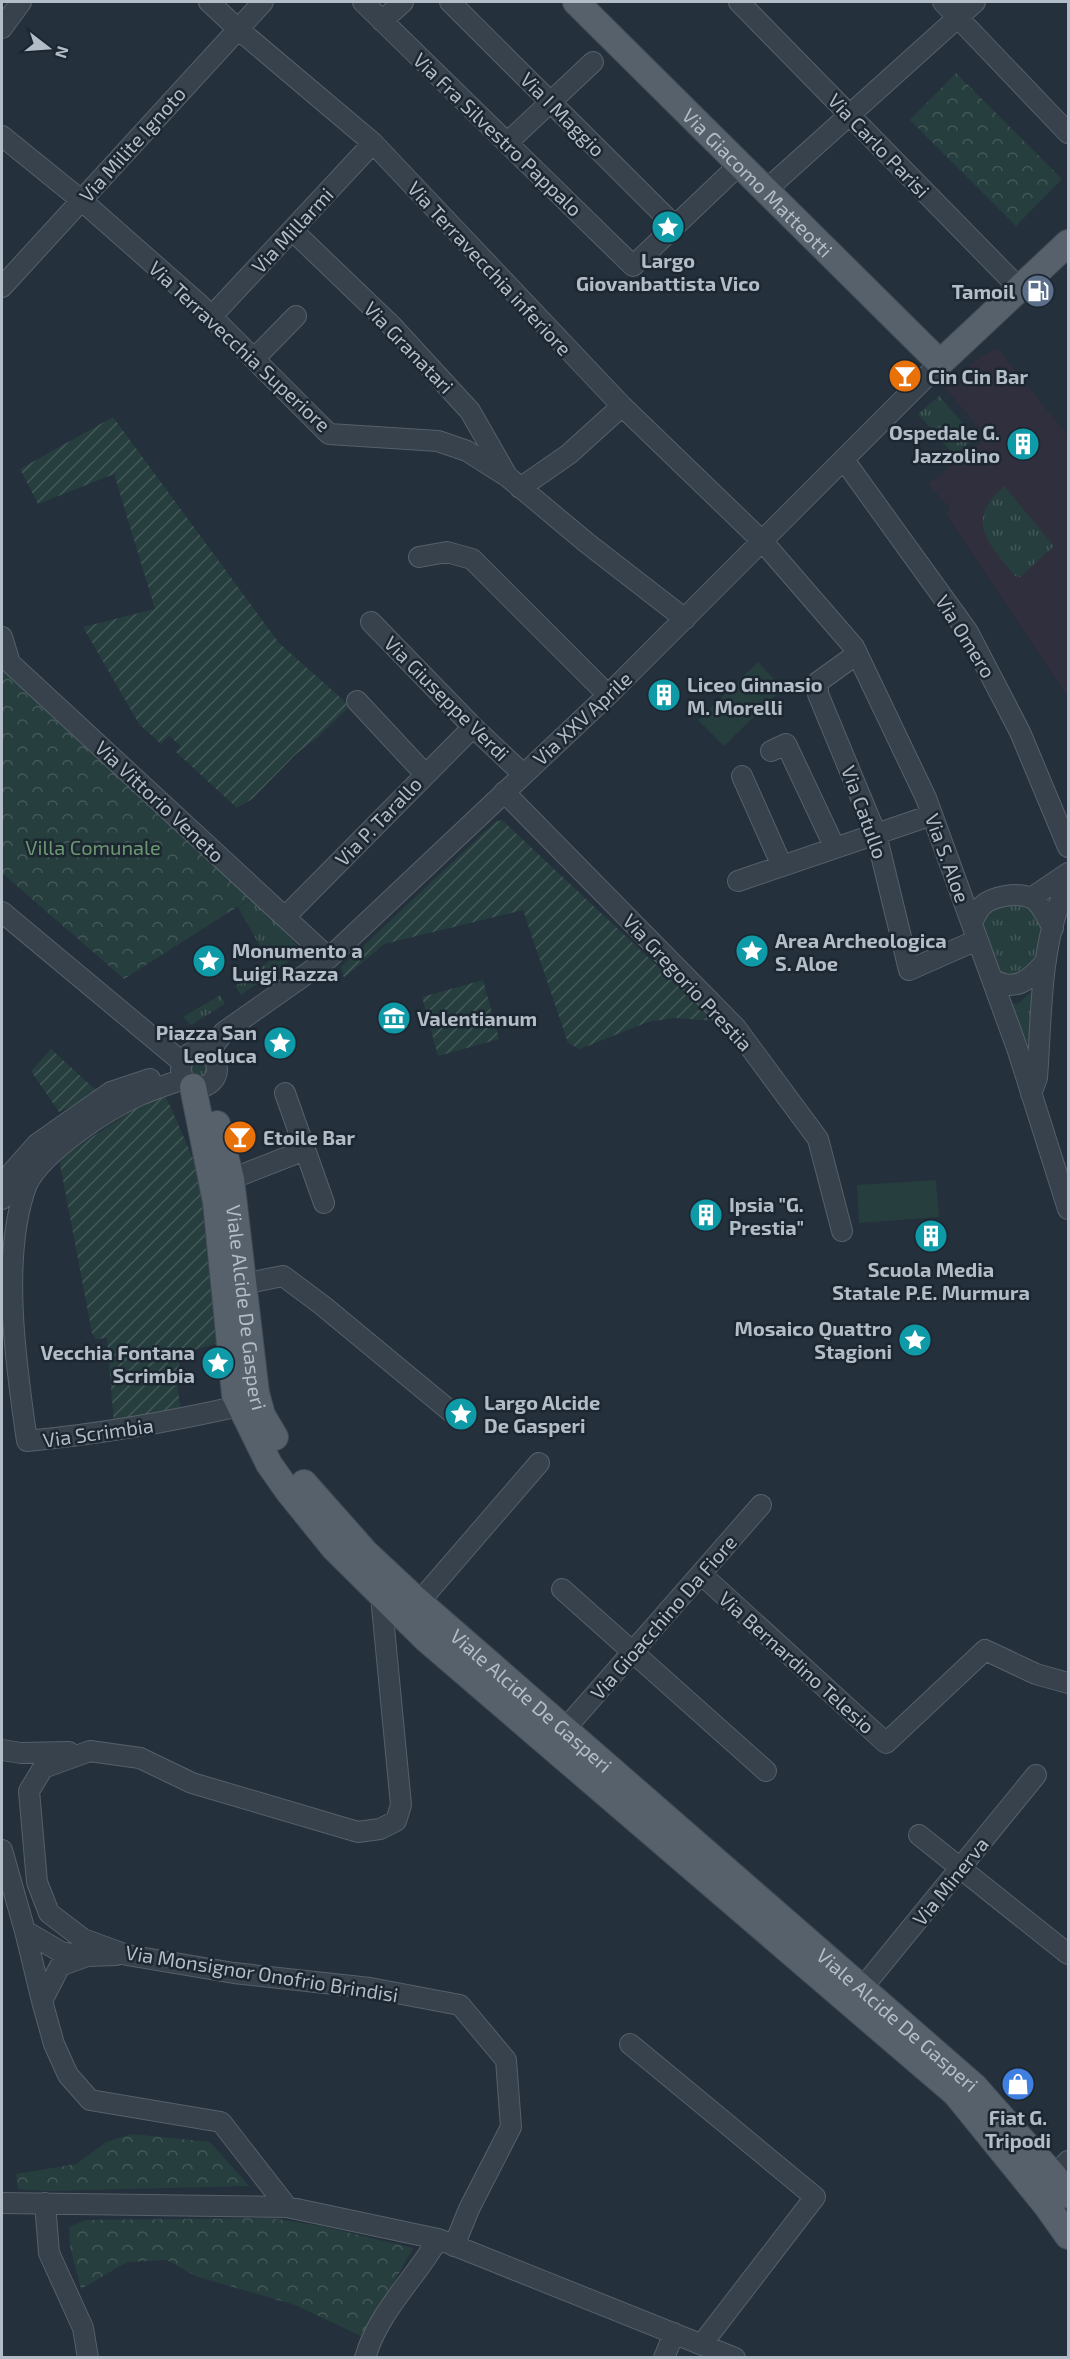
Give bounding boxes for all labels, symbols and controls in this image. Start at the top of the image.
north arrow [18,18,78,78]
text: N [52,44,74,61]
street label: Via Fra Silvestro Pappalo [409,47,587,221]
street label: Via I Maggio [516,67,610,161]
street label: Via Milite Ignoto [74,81,190,207]
street label: Via Carlo Parisi [823,88,935,202]
street label: Via Giacomo Matteotti [678,103,838,262]
street label: Via Terravecchia inferiore [403,176,577,360]
street label: Via Millarmi [246,182,338,278]
place icon: Largo Giovanbattista Vico [650,209,686,245]
place label: Largo Giovanbattista Vico [576,248,760,295]
street label: Via Terravecchia Superiore [144,255,336,437]
fuel station icon: Tamoil [1020,273,1056,309]
place label: Tamoil [952,279,1015,303]
street label: Via Granatari [359,296,459,398]
bar icon: Cin Cin Bar [887,358,923,394]
place label: Cin Cin Bar [928,364,1028,388]
place label: Ospedale G. Jazzolino [889,420,1000,467]
building icon: Ospedale G. Jazzolino [1005,426,1041,462]
street label: Via Omero [931,590,1001,682]
street label: Via Giuseppe Verdi [380,631,514,765]
street label: Via XXV Aprile [528,666,636,770]
place label: Liceo Ginnasio M. Morelli [687,672,823,719]
building icon: Liceo Ginnasio M. Morelli [646,677,682,713]
street label: Via Vittorio Veneto [91,735,229,867]
street label: Via Catullo [837,762,893,862]
street label: Via P. Tarallo [330,772,426,870]
street label: Via S. Aloe [921,810,975,906]
park label: Villa Comunale [25,835,161,859]
street label: Via Gregorio Prestia [618,908,758,1056]
place label: Area Archeologica S. Aloe [775,928,947,975]
place icon: Area Archeologica S. Aloe [734,933,770,969]
place label: Monumento a Luigi Razza [232,938,363,985]
place icon: Monumento a Luigi Razza [191,943,227,979]
museum icon: Valentianum [376,1000,412,1036]
place label: Valentianum [417,1006,537,1030]
place label: Piazza San Leoluca [156,1020,257,1067]
place icon: Piazza San Leoluca [262,1025,298,1061]
bar icon: Etoile Bar [222,1119,258,1155]
place label: Etoile Bar [263,1125,355,1149]
place label: Ipsia "G. Prestia" [729,1192,804,1239]
building icon: Ipsia "G. Prestia" [688,1197,724,1233]
street label: Viale Alcide De Gasperi [222,1204,272,1412]
building icon: Scuola Media Statale P.E. Murmura [913,1218,949,1254]
place label: Scuola Media Statale P.E. Murmura [832,1257,1030,1304]
place label: Mosaico Quattro Stagioni [735,1316,892,1363]
place icon: Mosaico Quattro Stagioni [897,1322,933,1358]
place label: Vecchia Fontana Scrimbia [41,1340,195,1387]
place icon: Vecchia Fontana Scrimbia [200,1345,236,1381]
place label: Largo Alcide De Gasperi [484,1390,600,1437]
place icon: Largo Alcide De Gasperi [443,1396,479,1432]
street label: Via Scrimbia [41,1412,155,1452]
street label: Via Gioacchino Da Fiore [585,1530,741,1704]
street label: Via Bernardino Telesio [714,1586,880,1738]
street label: Viale Alcide De Gasperi [446,1623,617,1777]
street label: Via Minerva [907,1832,993,1930]
street label: Via Monsignor Onofrio Brindisi [124,1940,400,2006]
street label: Viale Alcide De Gasperi [812,1943,983,2096]
shop icon: Fiat G. Tripodi [1000,2066,1036,2102]
place label: Fiat G. Tripodi [985,2105,1051,2152]

